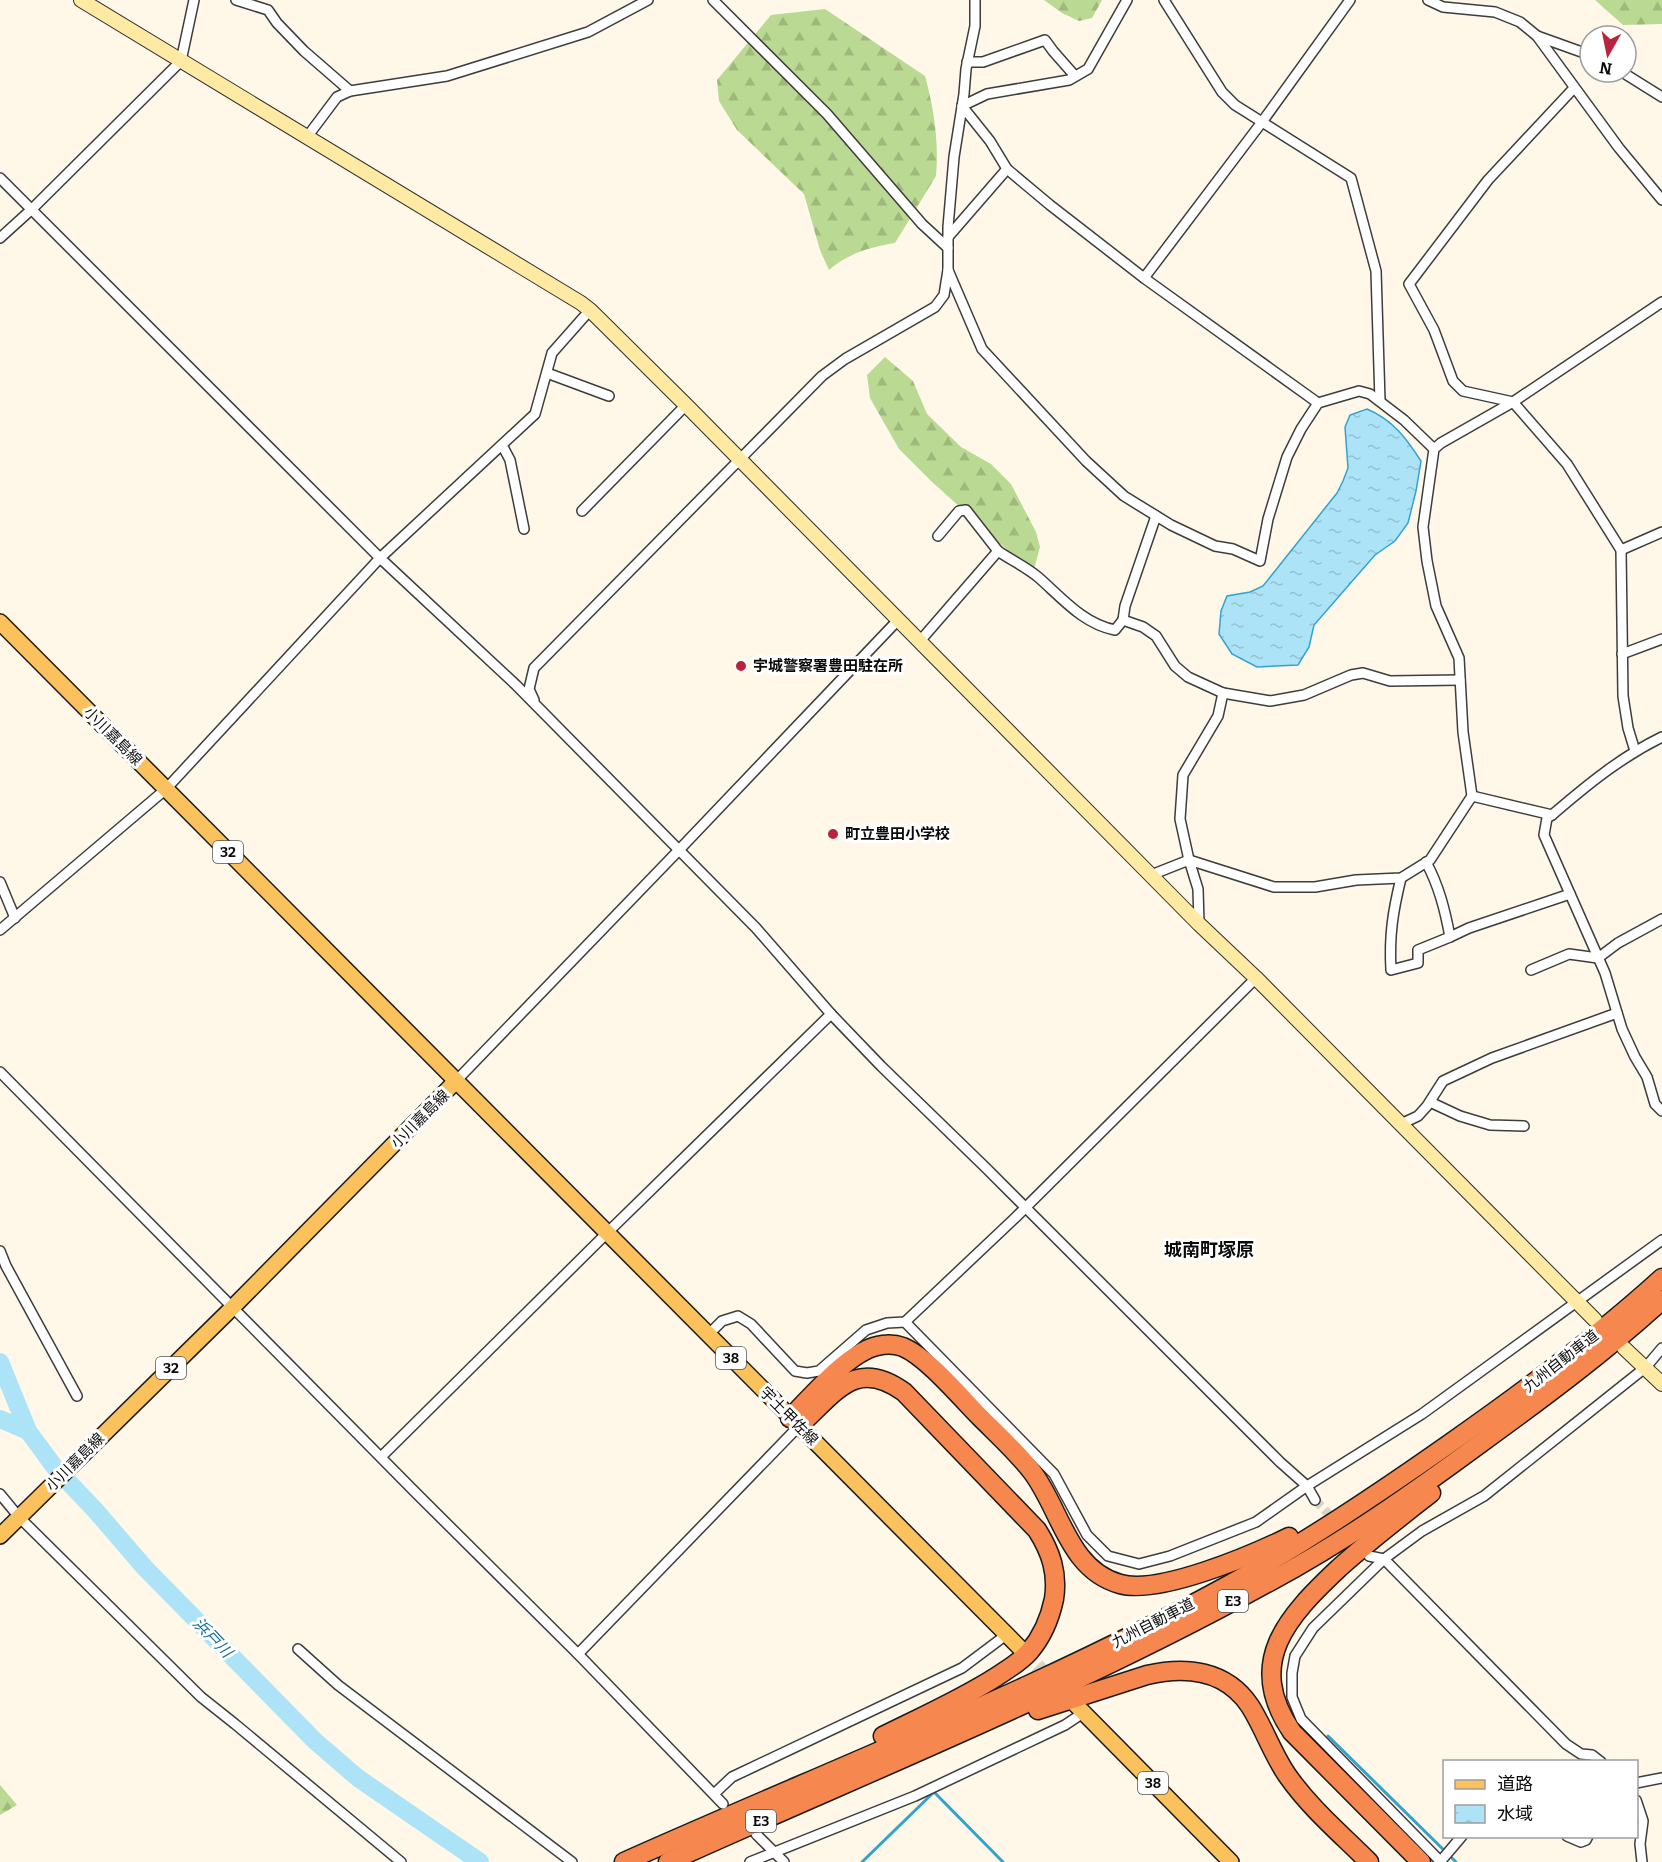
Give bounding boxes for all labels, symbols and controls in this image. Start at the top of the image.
north arrow [1578,24,1638,84]
text: N [1598,58,1613,79]
place label: 宇城警察署豊田駐在所 [753,657,903,675]
marker: 宇城警察署豊田駐在所 [734,659,748,673]
street label: 小川嘉島線 [80,703,146,769]
place label: 町立豊田小学校 [845,825,950,843]
marker: 町立豊田小学校 [826,827,840,841]
road number: 32 [213,841,243,863]
street label: 小川嘉島線 [387,1086,453,1152]
district label: 城南町塚原 [1164,1239,1254,1261]
street label: 九州自動車道 [1520,1326,1602,1396]
road number: 38 [716,1347,746,1369]
road number: 32 [156,1357,186,1379]
street label: 宇土甲佐線 [756,1383,822,1449]
street label: 小川嘉島線 [42,1429,108,1495]
road number: E3 [1218,1590,1248,1612]
street label: 九州自動車道 [1109,1595,1197,1651]
water label: 浜戸川 [189,1613,238,1663]
legend [1443,1760,1638,1838]
road number: 38 [1138,1772,1168,1794]
text: 道路 [1497,1773,1533,1795]
text: 水域 [1497,1803,1533,1825]
road number: E3 [746,1810,776,1832]

